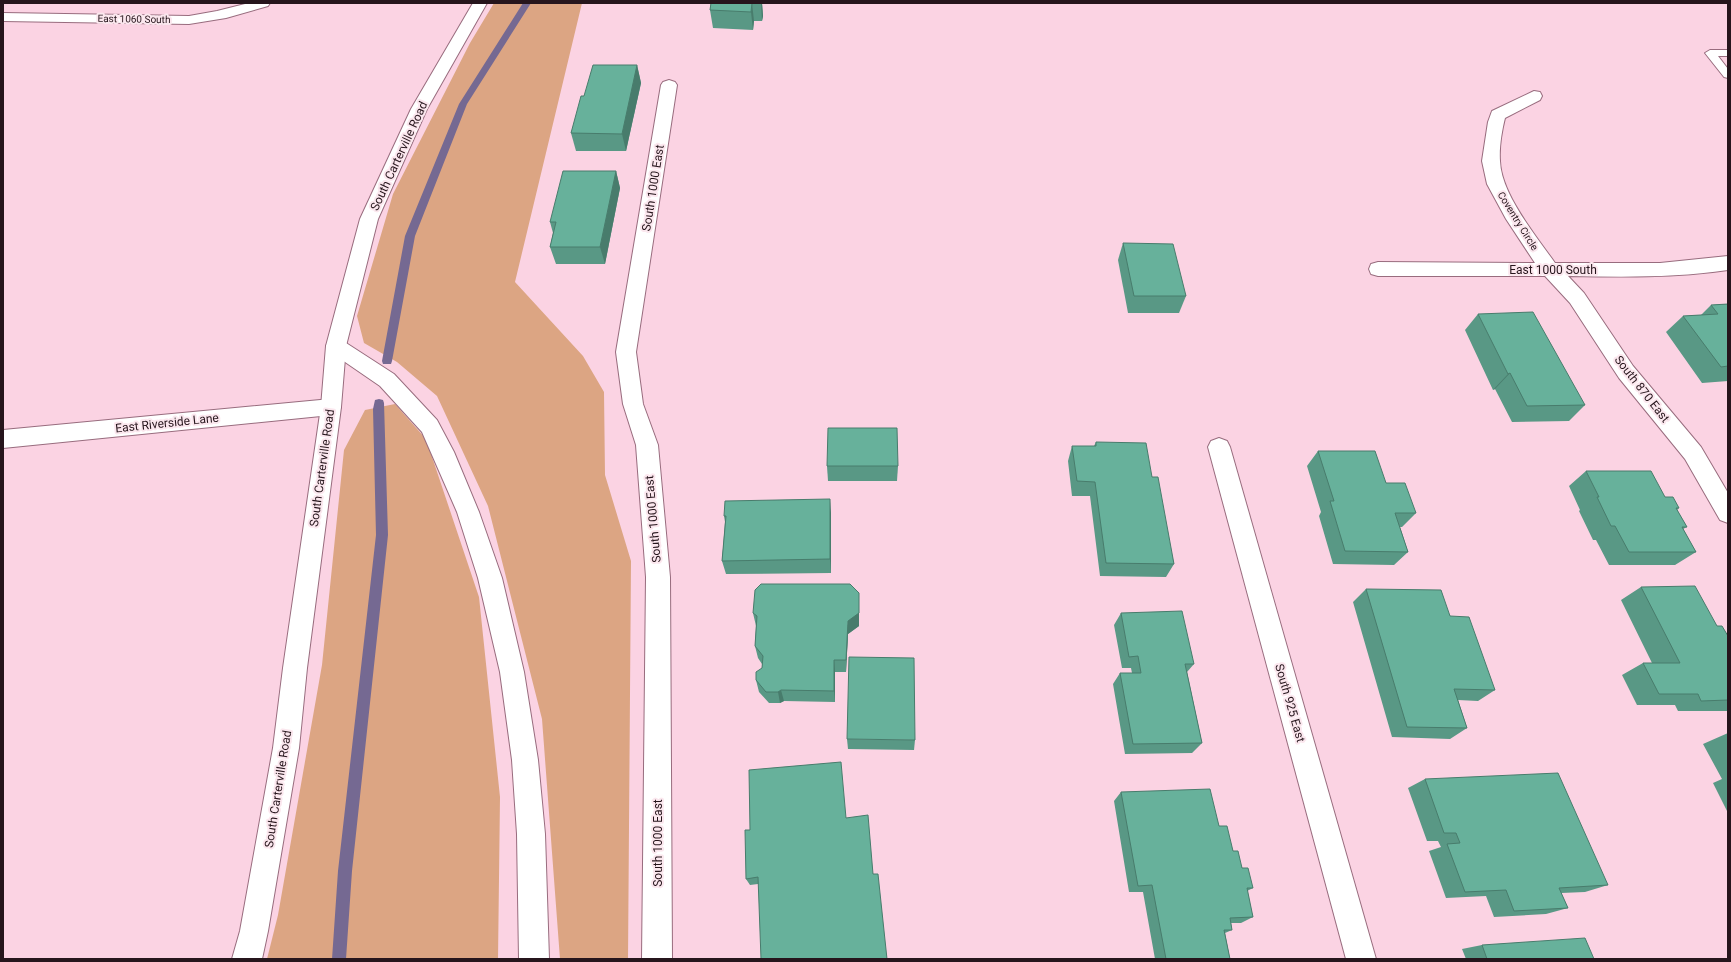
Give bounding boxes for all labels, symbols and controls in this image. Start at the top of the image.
street label: East 1060 South [97,13,171,25]
street label: South Carterville Road [368,99,430,213]
street label: South 1000 East [639,144,667,232]
street label: Coventry Circle [1496,190,1540,252]
street label: East 1000 South [1509,263,1597,277]
street label: South 870 East [1612,353,1672,425]
street label: South Carterville Road [307,408,337,528]
street label: East Riverside Lane [114,411,220,435]
street label: South 1000 East [642,475,664,563]
street label: South 925 East [1272,662,1308,744]
street label: South Carterville Road [262,729,294,849]
street label: South 1000 East [651,799,665,887]

